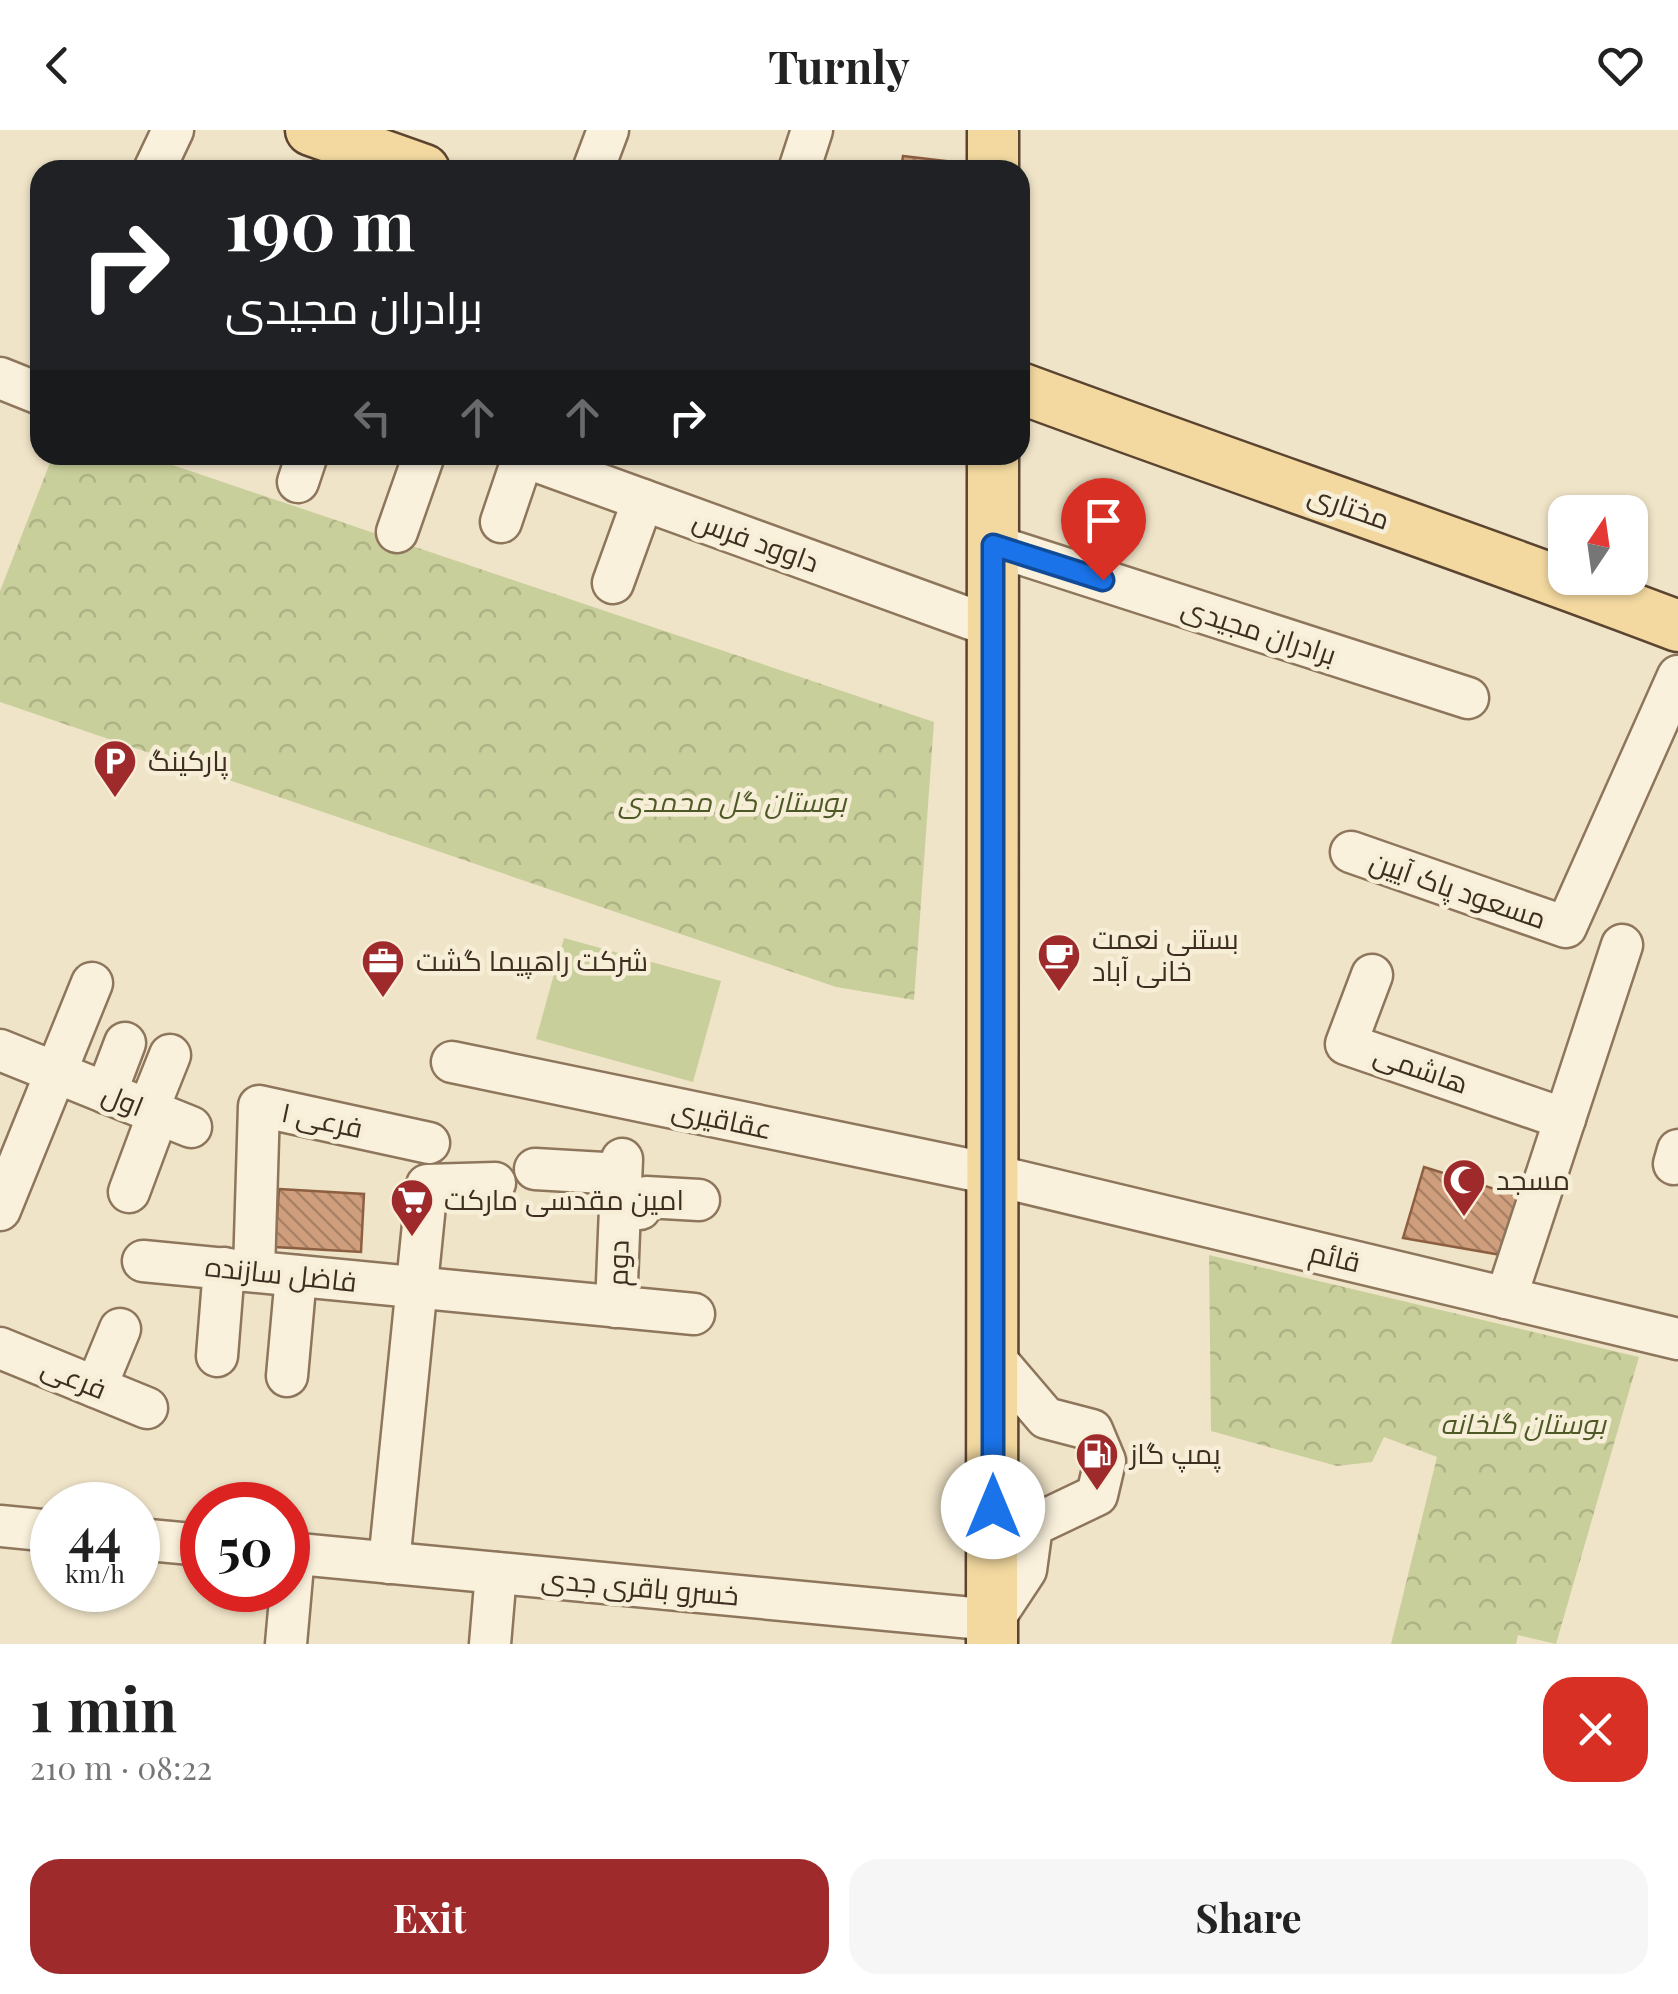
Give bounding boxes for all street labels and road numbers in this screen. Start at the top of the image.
street label: مختاری [1304,474,1395,537]
street label: داوود فرس [688,500,825,579]
street label: برادران مجیدی [1177,587,1342,672]
street label: مسعود پاک آیین [1365,841,1552,938]
street label: هاشمی [1369,1034,1474,1101]
street label: اول [97,1074,150,1124]
street label: عقاقیری [669,1089,776,1146]
street label: فرعی ۱ [278,1092,366,1145]
street label: قائم [1306,1232,1364,1282]
street label: دوم [597,1239,639,1287]
street label: فاضل سازنده [203,1246,359,1299]
street label: فرعی [37,1347,112,1406]
street label: خسرو باقری جدی [540,1558,741,1613]

